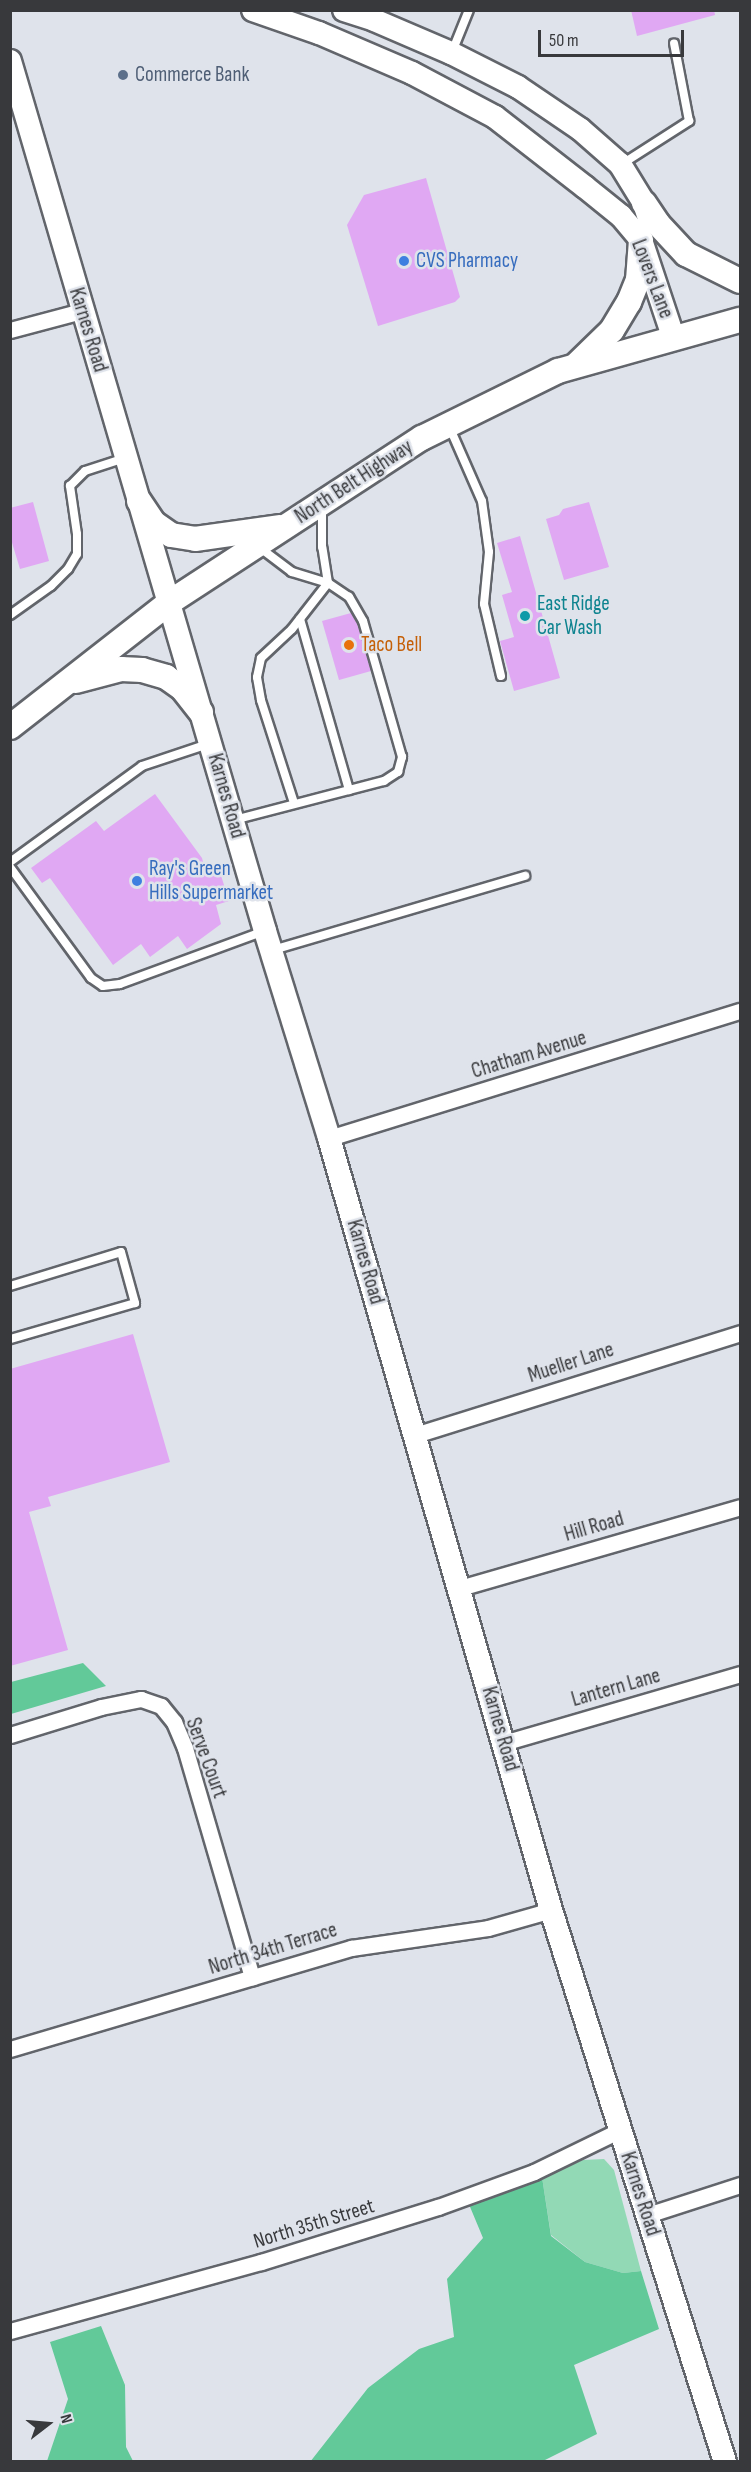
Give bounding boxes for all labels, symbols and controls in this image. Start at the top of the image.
scale bar [541,18,686,56]
text: 50 m [549,30,579,51]
place label: Commerce Bank [135,62,249,88]
marker: Commerce Bank [116,68,130,82]
street label: Lovers Lane [625,236,679,322]
place label: CVS Pharmacy [416,248,518,274]
marker: CVS Pharmacy [397,254,411,268]
street label: Karnes Road [63,285,113,375]
street label: North Belt Highway [290,435,418,529]
place label: East Ridge Car Wash [537,591,610,641]
marker: East Ridge Car Wash [518,609,532,623]
place label: Taco Bell [361,632,422,658]
marker: Taco Bell [342,638,356,652]
street label: Karnes Road [202,751,250,841]
place label: Ray's Green Hills Supermarket [149,856,273,906]
marker: Ray's Green Hills Supermarket [130,874,144,888]
street label: Chatham Avenue [468,1026,590,1084]
street label: Karnes Road [341,1217,389,1307]
street label: Mueller Lane [525,1337,617,1389]
street label: Hill Road [561,1507,627,1547]
street label: Lantern Lane [569,1663,663,1713]
street label: Karnes Road [476,1684,524,1774]
street label: Serve Court [180,1714,232,1802]
street label: North 34th Terrace [206,1918,340,1980]
street label: Karnes Road [615,2149,665,2239]
street label: North 35th Street [251,2194,377,2254]
north arrow [18,2394,78,2454]
text: N [55,2412,76,2426]

